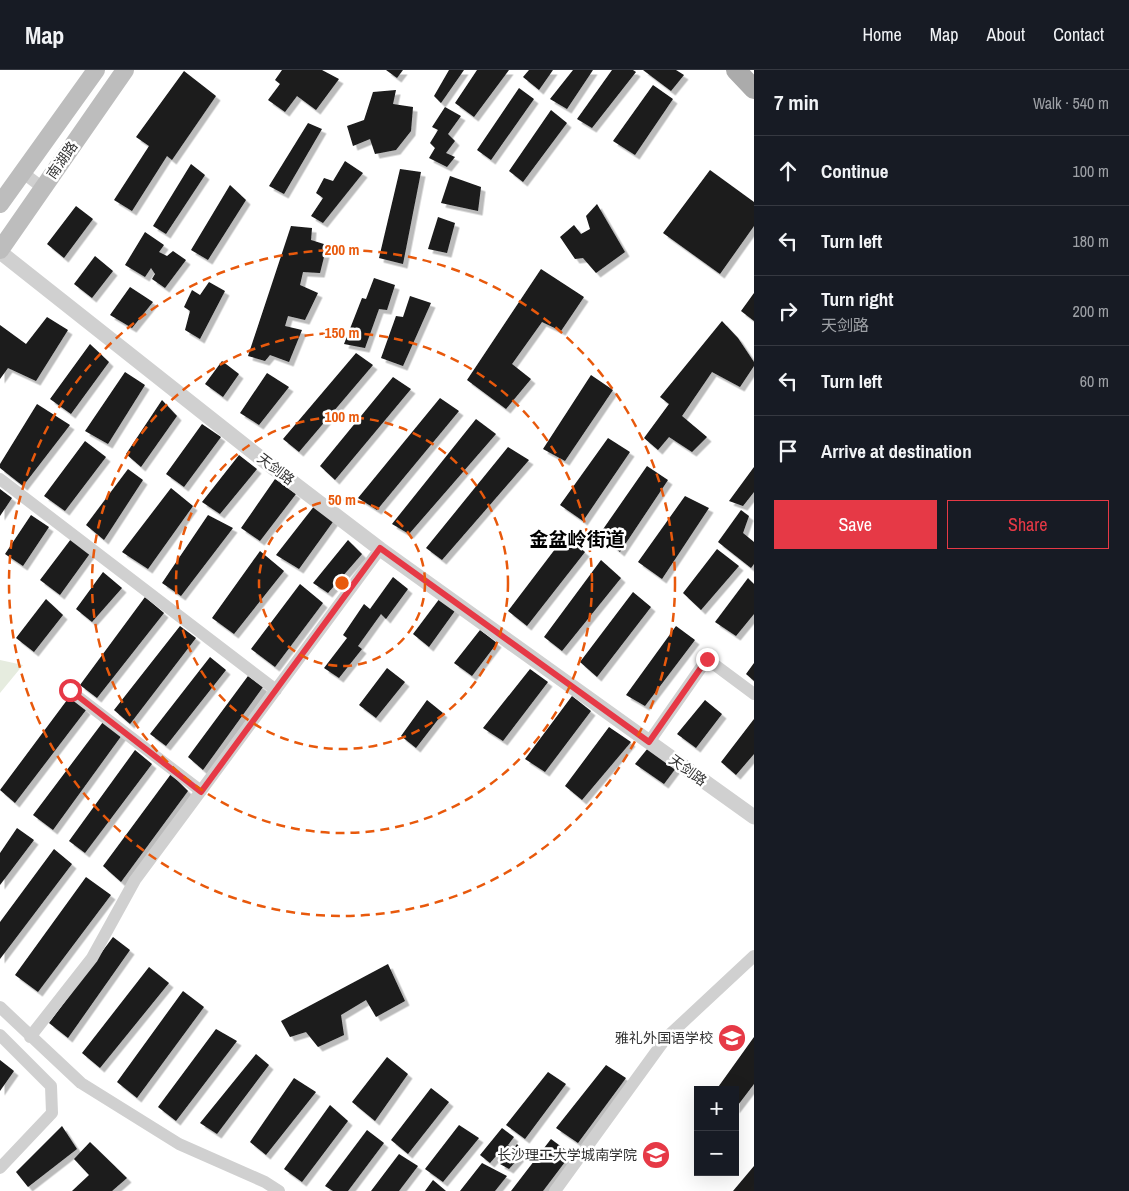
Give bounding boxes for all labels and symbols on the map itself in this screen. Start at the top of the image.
street label: 南湖路 [43,138,81,182]
text: 200 m [325,239,359,260]
text: 150 m [325,322,359,343]
text: 100 m [325,406,359,427]
street label: 天剑路 [254,449,298,489]
text: 50 m [328,489,356,510]
district label: 金盆岭街道 [529,526,625,552]
centre of rings [333,574,351,592]
route end [696,648,719,671]
route start [59,679,82,702]
street label: 天剑路 [666,750,710,790]
school or university icon: 雅礼外国语学校 [717,1023,747,1053]
place label: 雅礼外国语学校 [615,1029,713,1047]
school or university icon: 长沙理工大学城南学院 [641,1140,671,1170]
place label: 长沙理工大学城南学院 [497,1146,637,1164]

